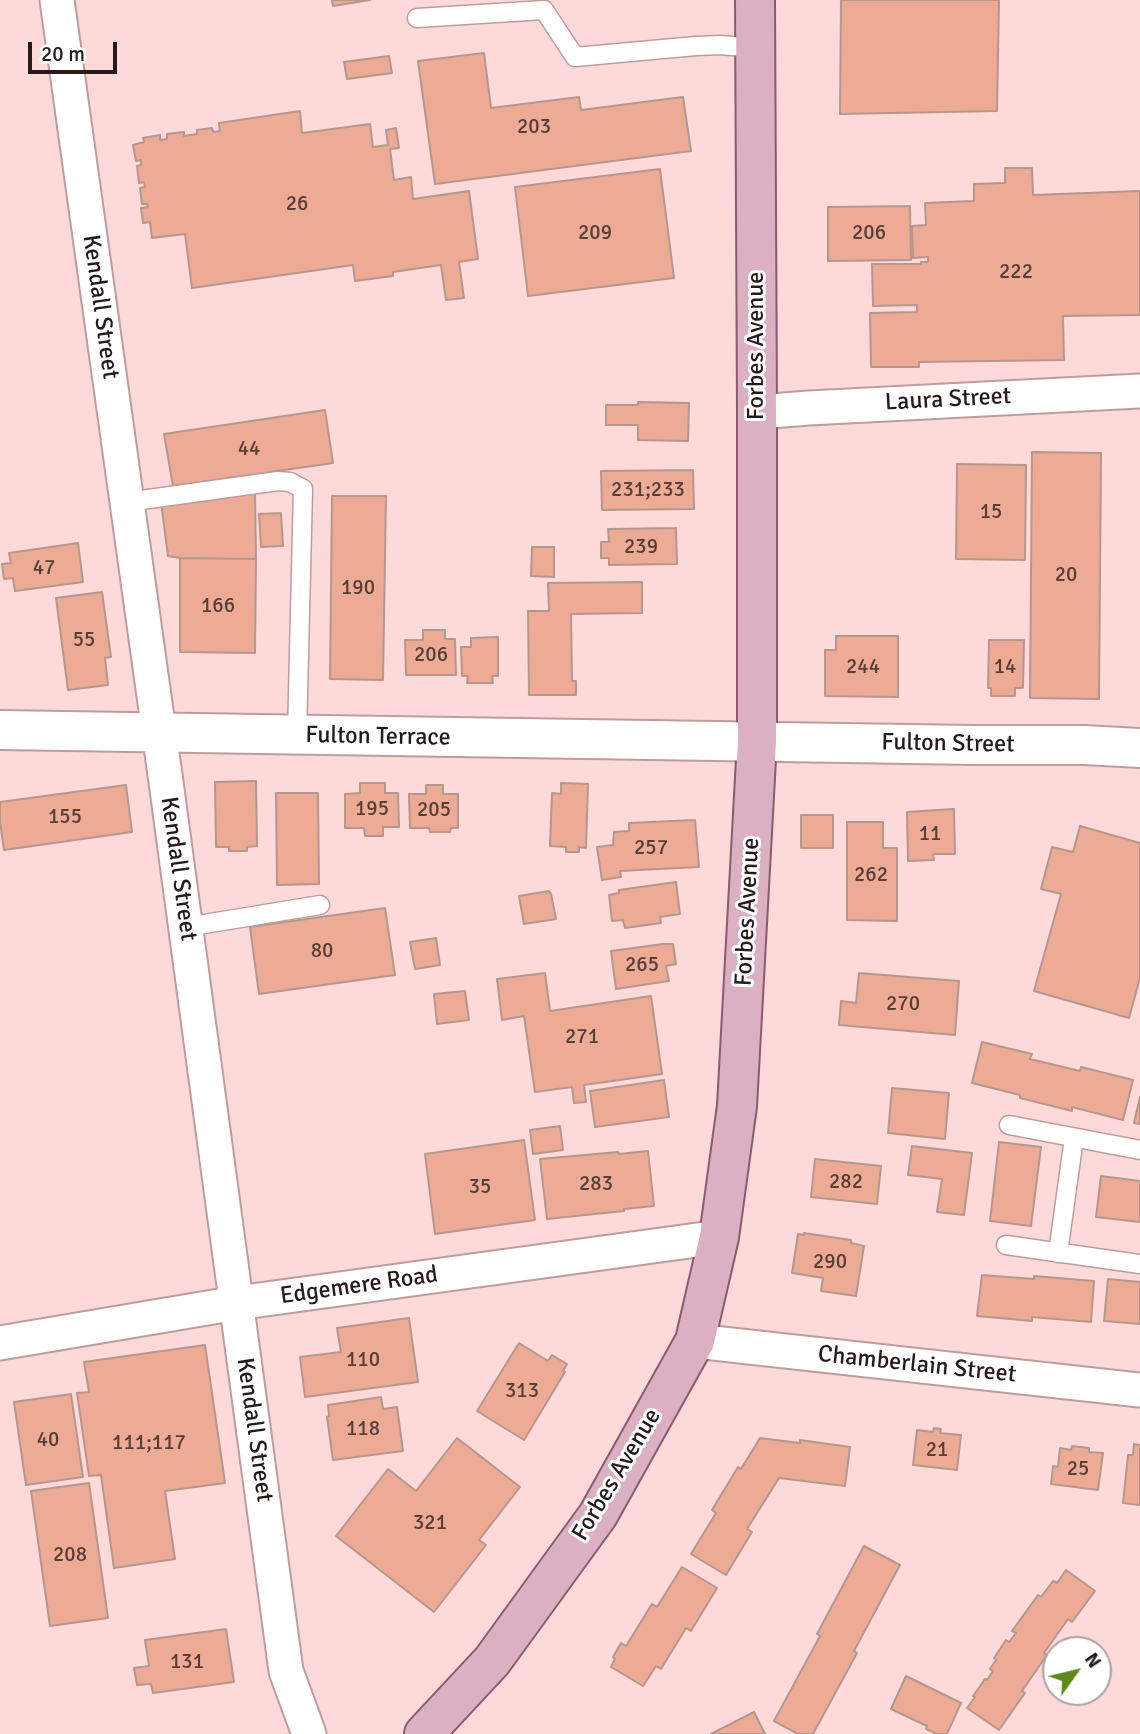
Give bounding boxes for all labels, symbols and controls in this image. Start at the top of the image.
scale bar [32,28,121,72]
text: 20 m [41,41,85,67]
house number: 203 [517,114,551,140]
house number: 26 [286,191,308,217]
house number: 209 [578,220,612,246]
house number: 206 [852,220,886,246]
street label: Kendall Street [76,233,124,381]
house number: 222 [999,259,1033,285]
street label: Forbes Avenue [743,272,771,420]
street label: Laura Street [884,382,1012,418]
house number: 44 [238,436,260,462]
house number: 231;233 [611,477,685,503]
house number: 15 [980,499,1002,525]
house number: 239 [624,534,658,560]
house number: 47 [33,555,55,581]
house number: 20 [1055,562,1077,588]
house number: 190 [341,575,375,601]
house number: 166 [201,593,235,619]
house number: 55 [73,627,95,653]
house number: 206 [414,642,448,668]
house number: 244 [846,654,880,680]
house number: 14 [994,654,1016,680]
street label: Fulton Terrace [305,721,451,753]
street label: Fulton Street [881,728,1015,760]
street label: Kendall Street [154,795,202,943]
house number: 195 [355,796,389,822]
house number: 205 [417,797,451,823]
house number: 155 [48,804,82,830]
house number: 11 [919,821,941,847]
house number: 257 [634,835,668,861]
street label: Forbes Avenue [730,837,766,987]
house number: 262 [854,862,888,888]
house number: 80 [311,938,333,964]
house number: 265 [625,952,659,978]
house number: 270 [886,991,920,1017]
house number: 271 [565,1024,599,1050]
house number: 282 [829,1169,863,1195]
house number: 283 [579,1171,613,1197]
house number: 35 [469,1174,491,1200]
house number: 290 [813,1249,847,1275]
street label: Edgemere Road [278,1261,440,1311]
street label: Chamberlain Street [817,1340,1017,1390]
house number: 110 [346,1347,380,1373]
street label: Kendall Street [230,1356,278,1504]
house number: 313 [505,1378,539,1404]
street label: Forbes Avenue [566,1404,668,1546]
house number: 118 [346,1416,380,1442]
house number: 40 [37,1427,59,1453]
house number: 111;117 [112,1430,186,1456]
house number: 21 [926,1437,948,1463]
house number: 25 [1067,1456,1089,1482]
house number: 321 [413,1510,447,1536]
house number: 208 [53,1542,87,1568]
north arrow [1042,1636,1112,1706]
text: N [1079,1648,1106,1673]
house number: 131 [170,1649,204,1675]

